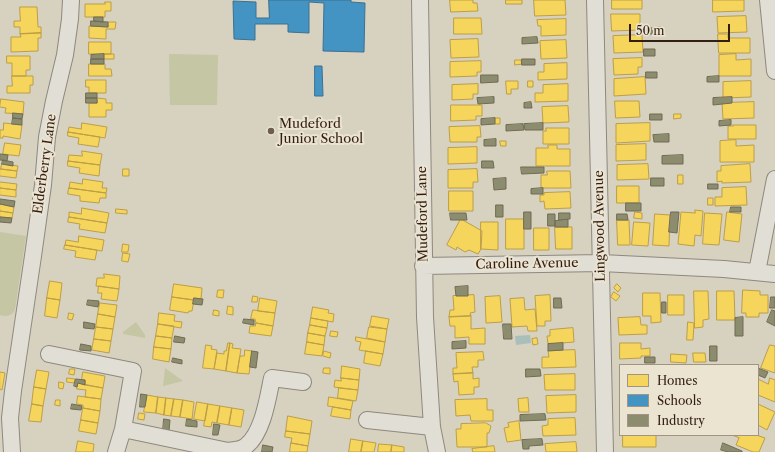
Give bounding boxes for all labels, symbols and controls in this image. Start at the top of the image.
scale bar [631,16,732,42]
text: 50 m [636,23,665,38]
street label: Elderberry Lane [30,113,60,215]
place label: Mudeford Junior School [279,116,363,147]
marker: Mudeford Junior School [266,126,276,136]
street label: Mudeford Lane [414,166,432,262]
street label: Lingwood Avenue [591,170,609,282]
street label: Caroline Avenue [475,255,579,273]
legend [619,364,759,436]
text: Homes [657,373,697,388]
text: Schools [657,393,702,408]
text: Industry [657,413,705,428]

